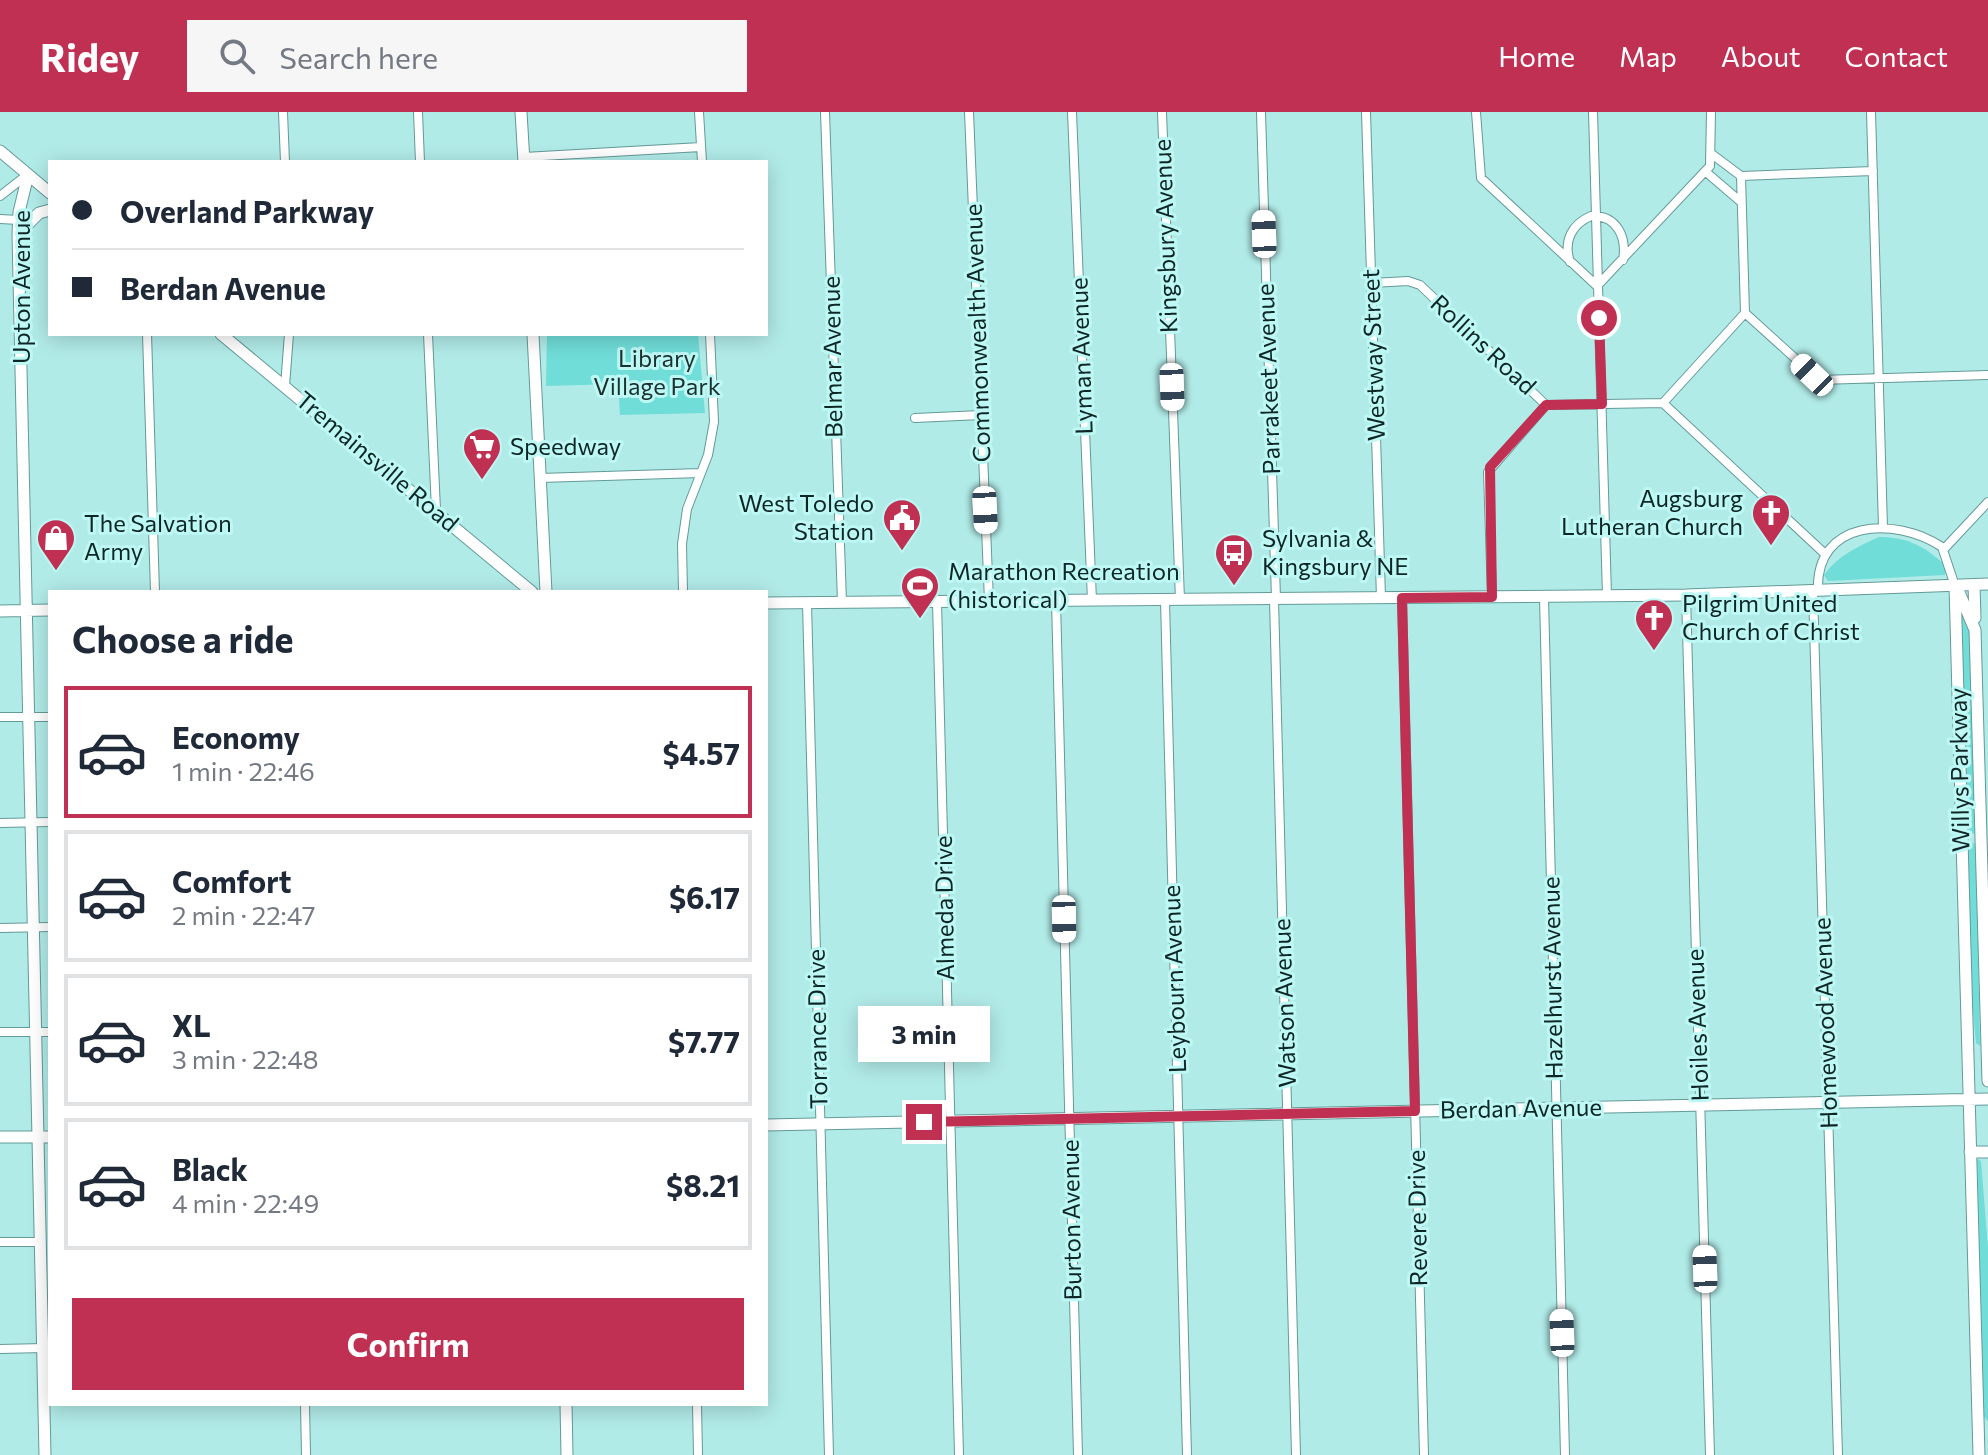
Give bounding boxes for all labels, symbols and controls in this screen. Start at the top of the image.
search box [187,20,747,92]
text: Ridey [40,33,139,80]
icon: search [215,34,259,78]
text: Search here [279,38,438,75]
text: Home [1498,39,1575,73]
text: Map [1619,39,1677,73]
text: About [1721,39,1801,73]
text: Contact [1845,39,1948,73]
street label: Kingsbury Avenue [1147,139,1182,334]
text: Overland Parkway [120,192,374,229]
street label: Commonwealth Avenue [957,203,996,463]
street label: Upton Avenue [6,210,35,364]
car [1251,210,1277,258]
street label: Westway Street [1355,268,1390,442]
text: Berdan Avenue [120,269,326,306]
street label: Belmar Avenue [816,276,847,438]
street label: Lyman Avenue [1063,277,1098,435]
street label: Parrakeet Avenue [1250,283,1285,475]
street label: Rollins Road [1425,288,1543,400]
route start [1581,300,1617,336]
park label: Library Village Park [593,343,721,400]
car [1786,350,1838,400]
car [1159,363,1185,411]
street label: Tremainsville Road [291,384,465,537]
supermarket icon: Speedway [461,426,503,481]
place label: Speedway [510,431,621,460]
place label: Augsburg Lutheran Church [1561,483,1743,540]
car [972,485,998,535]
place label: West Toledo Station [738,488,874,545]
church icon: Augsburg Lutheran Church [1750,492,1792,547]
public building icon: West Toledo Station [881,497,923,552]
place label: The Salvation Army [84,508,232,565]
shop icon: The Salvation Army [35,517,77,572]
place label: Sylvania & Kingsbury NE [1262,523,1409,580]
bus stop icon: Sylvania & Kingsbury NE [1213,532,1255,587]
place label: Marathon Recreation (historical) [948,556,1180,613]
sports icon: Marathon Recreation (historical) [899,565,941,620]
place label: Pilgrim United Church of Christ [1682,588,1860,645]
church icon: Pilgrim United Church of Christ [1633,597,1675,652]
text: Choose a ride [72,616,293,660]
street label: Willys Parkway [1943,688,1974,853]
icon: car [76,716,148,788]
text: Economy [172,718,300,755]
text: $4.57 [663,734,740,771]
text: 1 min · 22:46 [172,755,315,786]
street label: Almeda Drive [928,835,959,981]
icon: car [76,860,148,932]
text: Comfort [172,862,291,899]
street label: Hazelhurst Avenue [1535,876,1568,1080]
text: $6.17 [669,878,740,915]
street label: Leybourn Avenue [1156,884,1191,1074]
car [1052,895,1076,943]
text: 2 min · 22:47 [172,899,316,930]
street label: Homewood Avenue [1806,917,1843,1129]
street label: Watson Avenue [1266,918,1301,1088]
street label: Hoiles Avenue [1679,948,1714,1102]
street label: Torrance Drive [801,949,832,1109]
icon: car [76,1004,148,1076]
text: XL [172,1006,211,1043]
callout: 3 min [858,1006,990,1062]
text: 3 min [891,1018,957,1049]
text: $7.77 [668,1022,740,1059]
text: 3 min · 22:48 [172,1043,319,1074]
street label: Berdan Avenue [1440,1092,1602,1123]
route end [906,1104,942,1140]
street label: Burton Avenue [1055,1139,1086,1301]
icon: car [76,1148,148,1220]
street label: Revere Drive [1401,1149,1432,1287]
text: Black [172,1150,248,1187]
text: $8.21 [666,1166,740,1203]
text: 4 min · 22:49 [172,1187,319,1218]
car [1692,1245,1718,1293]
button: Confirm [72,1298,744,1390]
car [1549,1309,1575,1357]

